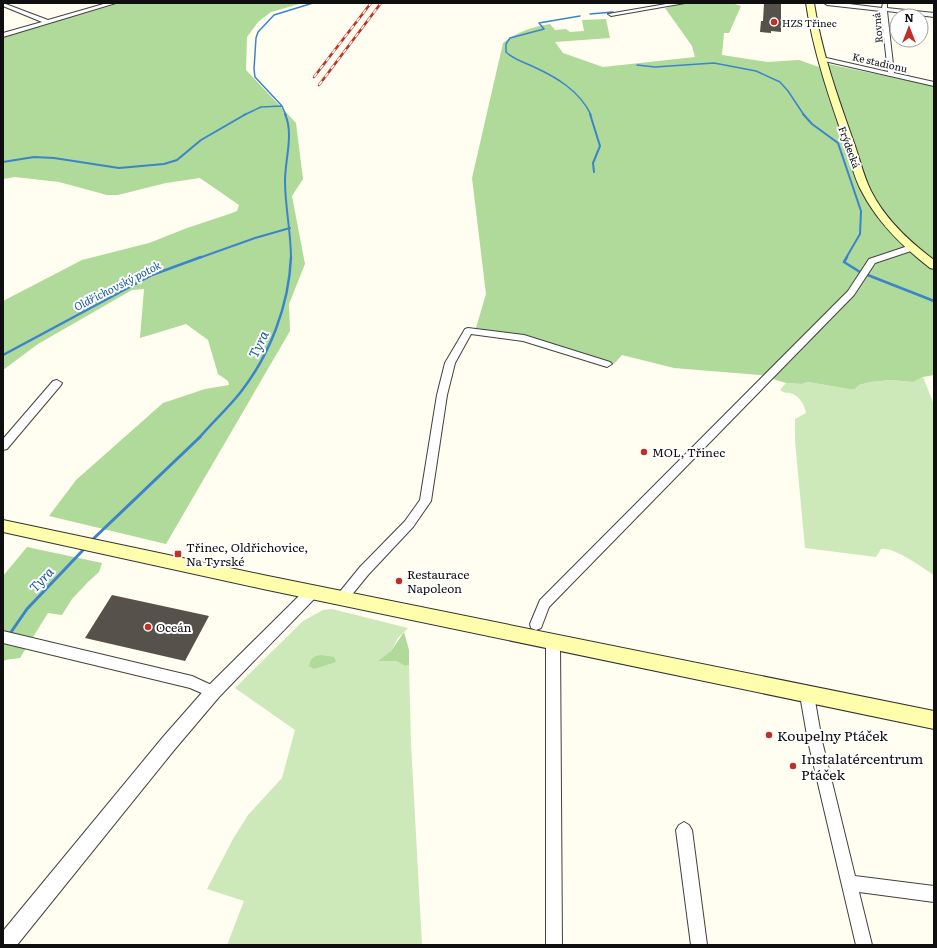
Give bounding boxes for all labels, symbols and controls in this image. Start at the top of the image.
north arrow [889,8,929,48]
text: N [904,9,914,25]
street label: Rovná [868,12,886,44]
place label: HZS Třinec [782,15,837,30]
marker: HZS Třinec [769,17,779,27]
street label: Ke stadionu [851,48,910,76]
street label: Frýdecká [835,124,865,171]
water label: Oldřichovský potok [71,256,163,314]
water label: Tyra [243,327,273,361]
place label: MOL, Třinec [652,443,725,461]
marker: MOL, Třinec [639,447,649,457]
place label: Třinec, Oldřichovice, Na Tyrské [186,538,308,570]
marker: Třinec, Oldřichovice, Na Tyrské [173,549,183,559]
water label: Tyra [25,562,58,596]
place label: Restaurace Napoleon [407,565,469,597]
marker: Restaurace Napoleon [394,576,404,586]
place label: Oceán [156,618,192,636]
marker: Oceán [143,622,153,632]
place label: Koupelny Ptáček [777,725,888,745]
marker: Koupelny Ptáček [764,730,774,740]
place label: Instalatércentrum Ptáček [801,748,924,784]
marker: Instalatércentrum Ptáček [788,761,798,771]

